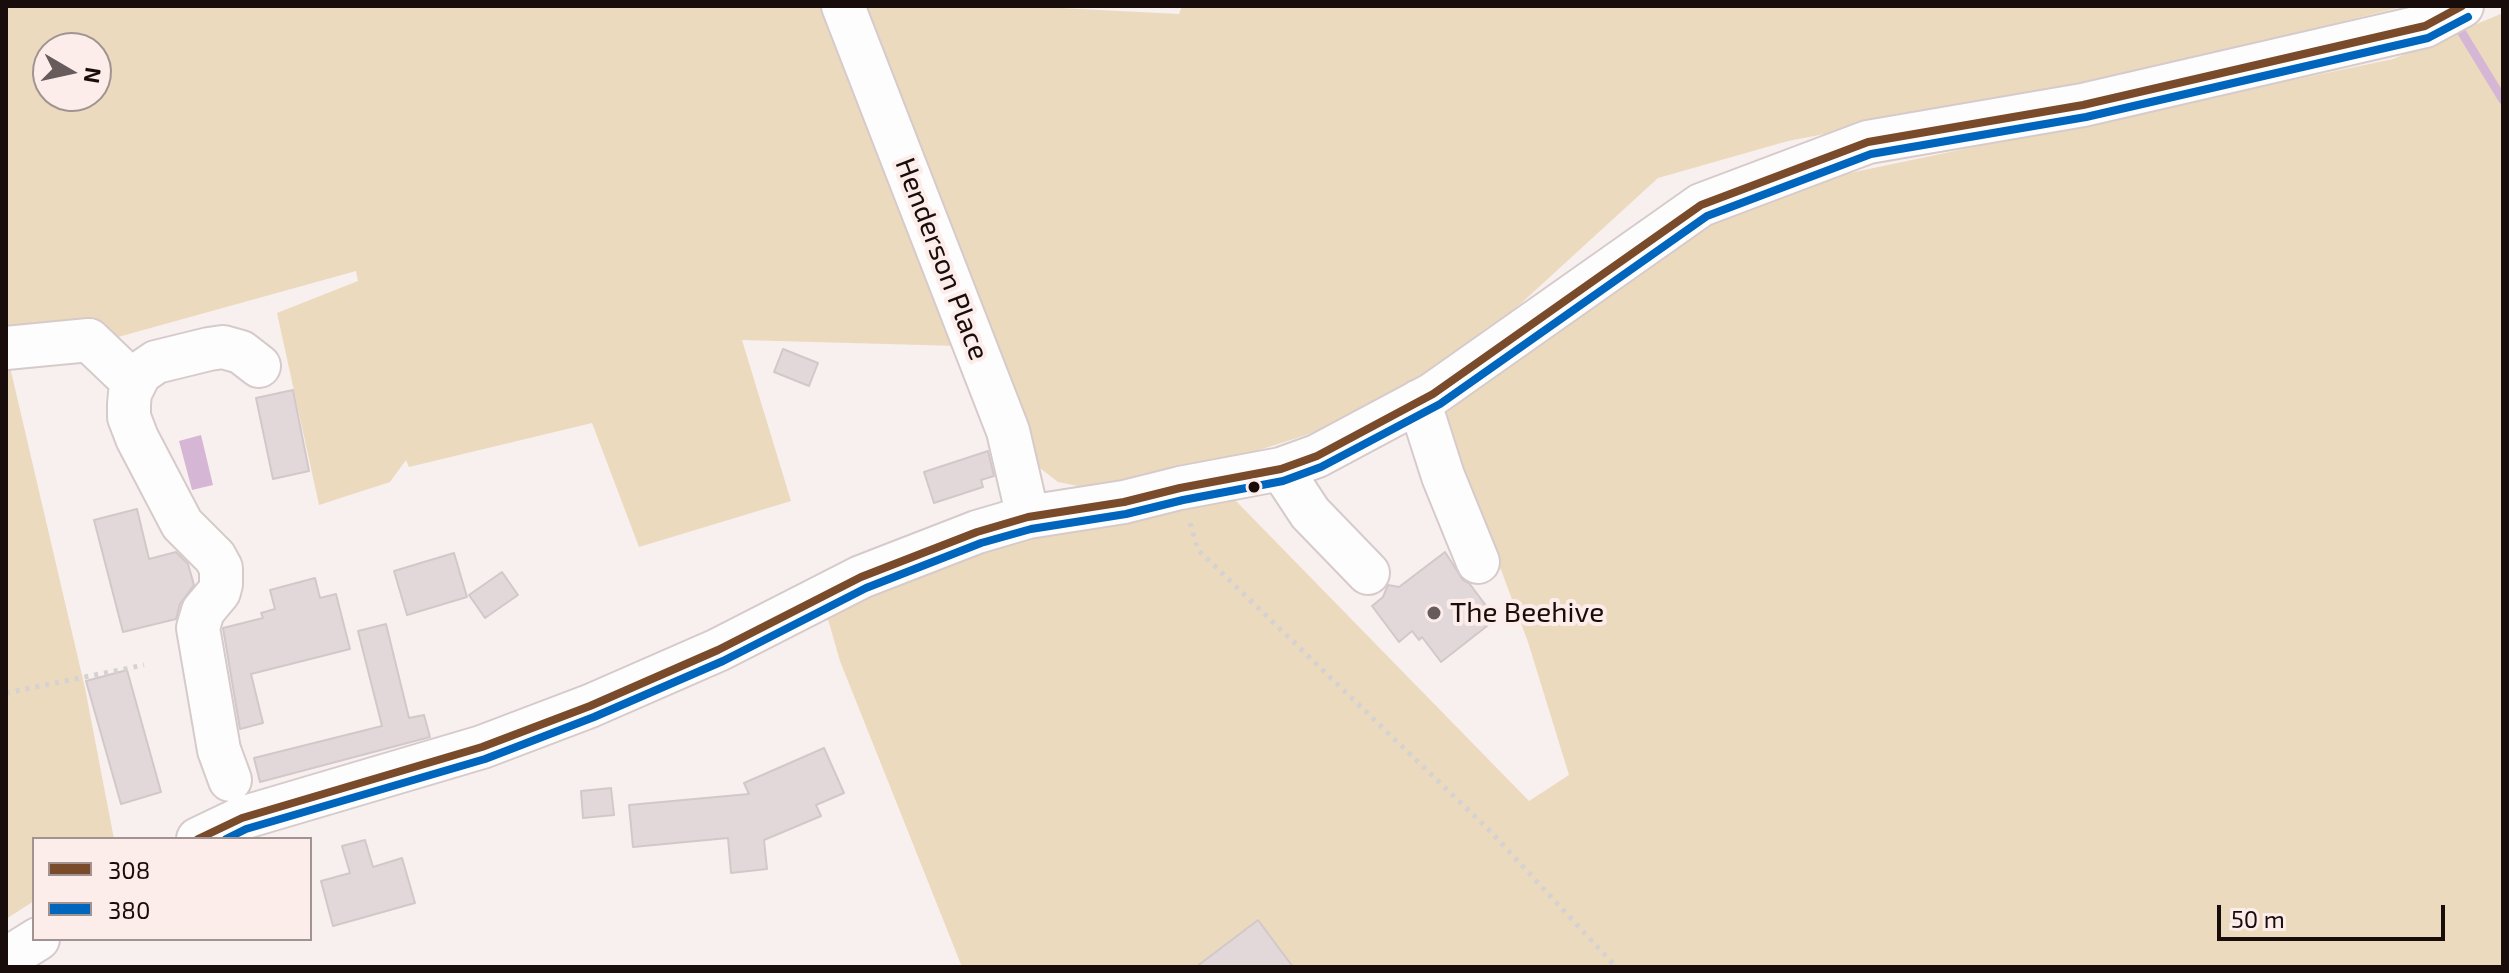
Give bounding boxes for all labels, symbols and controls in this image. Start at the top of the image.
north arrow [32,32,112,112]
text: N [80,66,108,85]
street label: Henderson Place [888,153,996,365]
unlabelled marker [1246,479,1262,495]
place label: The Beehive [1450,596,1604,630]
marker: The Beehive [1425,604,1443,622]
legend [32,837,312,941]
text: 308 [108,855,150,884]
scale bar [2221,889,2449,939]
text: 380 [108,895,150,924]
text: 50 m [2231,904,2285,933]

